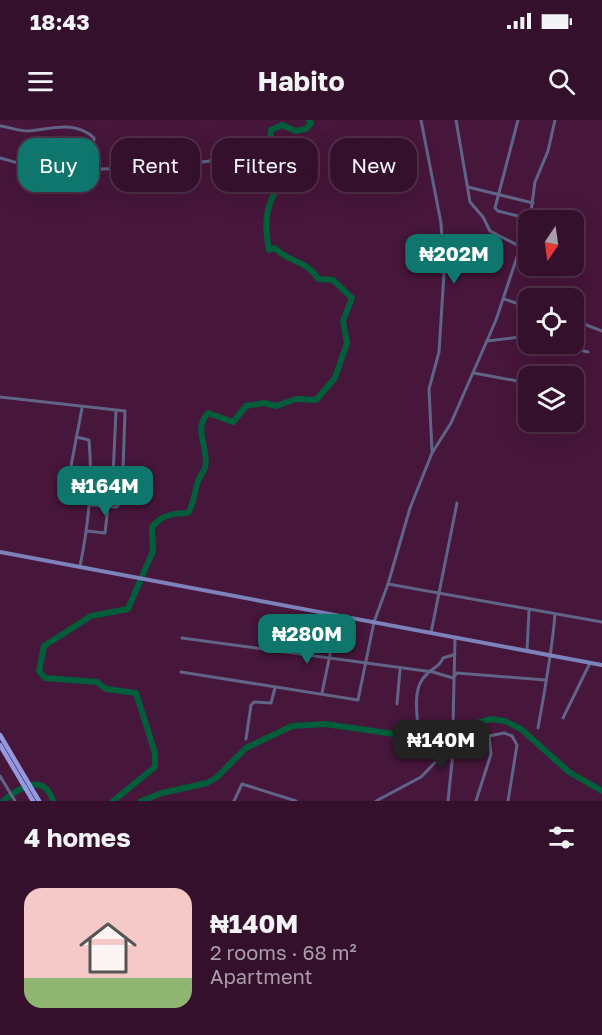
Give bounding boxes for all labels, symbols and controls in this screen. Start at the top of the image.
text: 18:43 [30,8,90,35]
icon: menu [24,65,57,98]
text: Habito [257,65,345,97]
icon: search [545,65,578,98]
chip: Buy [18,138,99,192]
chip: Rent [111,138,200,192]
chip: Filters [212,138,318,192]
chip: New [330,138,417,192]
north arrow [518,210,584,276]
map controls [518,210,584,432]
pin: ₦202M [412,234,496,285]
text: ₦202M [419,241,489,265]
button: locate [518,288,584,354]
button: layers [518,366,584,432]
pin: ₦164M [63,466,147,517]
text: ₦164M [71,473,139,497]
pin: ₦280M [265,614,349,665]
text: ₦280M [272,621,342,645]
pin: ₦140M [399,720,483,771]
text: ₦140M [407,727,475,751]
icon: filters [545,821,578,854]
text: 4 homes [24,822,131,853]
text: ₦140M [210,908,298,939]
icon: home [72,912,144,984]
text: 2 rooms · 68 m² [210,940,357,964]
text: Apartment [210,964,313,988]

